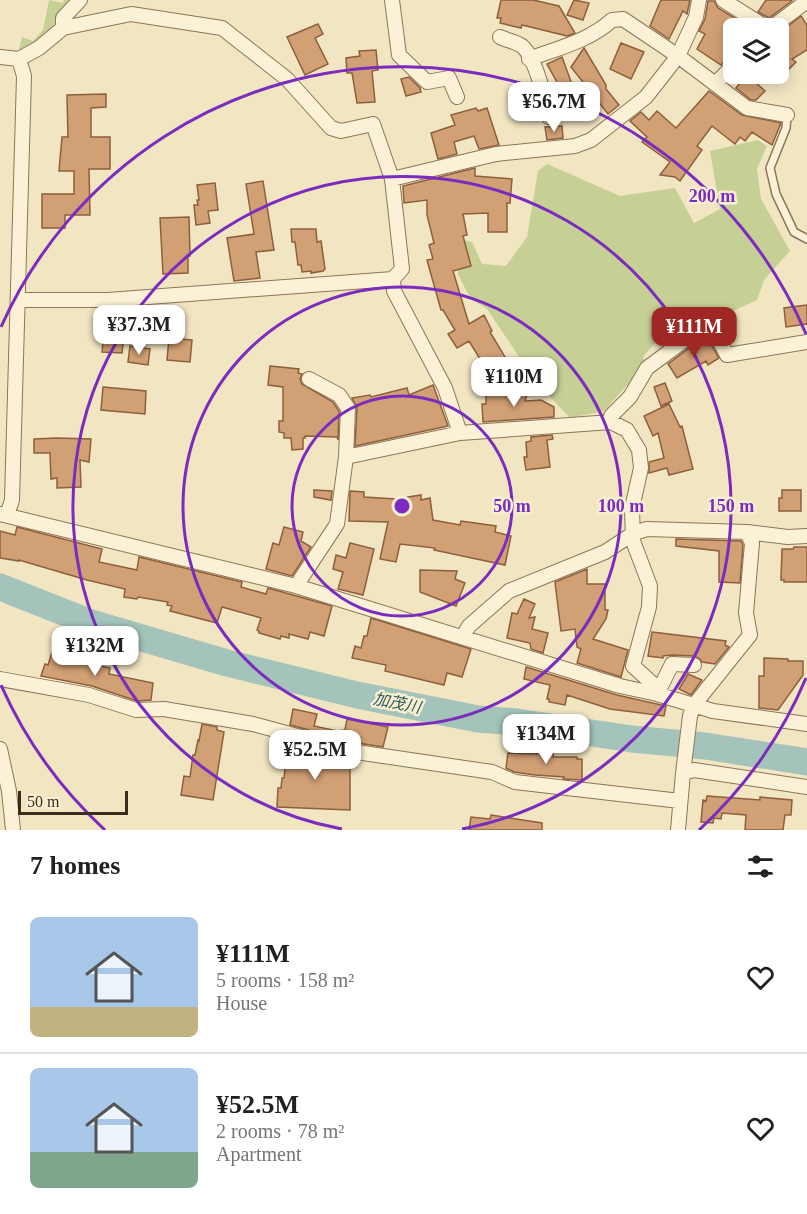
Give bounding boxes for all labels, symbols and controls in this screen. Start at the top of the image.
map controls [723,18,789,84]
button: layers [723,18,789,84]
pin: ¥56.7M [505,82,603,133]
text: ¥56.7M [522,90,586,112]
text: 200 m [689,186,735,206]
pin: ¥37.3M [90,305,188,356]
pin: ¥111M [652,307,736,358]
text: ¥37.3M [107,313,171,335]
text: ¥111M [666,315,722,337]
pin: ¥110M [472,357,556,408]
text: ¥110M [485,365,543,387]
centre of rings [392,496,412,516]
text: 50 m [493,496,531,516]
text: 100 m [598,496,644,516]
text: 150 m [708,496,754,516]
pin: ¥132M [53,626,137,677]
text: ¥132M [66,634,124,656]
water label: 加茂川 [372,690,424,716]
pin: ¥134M [504,714,588,765]
text: ¥134M [517,722,575,744]
pin: ¥52.5M [266,730,364,781]
text: ¥52.5M [283,738,347,760]
scale bar [18,788,128,816]
text: 50 m [27,793,59,810]
icon: filters [744,850,777,883]
text: 7 homes [30,851,120,880]
text: ¥111M [216,939,290,968]
icon: home [78,941,150,1013]
icon: heart [744,961,777,994]
text: 5 rooms · 158 m² [216,969,354,991]
text: House [216,992,267,1014]
text: ¥52.5M [216,1090,299,1119]
icon: home [78,1092,150,1164]
icon: heart [744,1112,777,1145]
text: 2 rooms · 78 m² [216,1120,344,1142]
text: Apartment [216,1143,302,1165]

